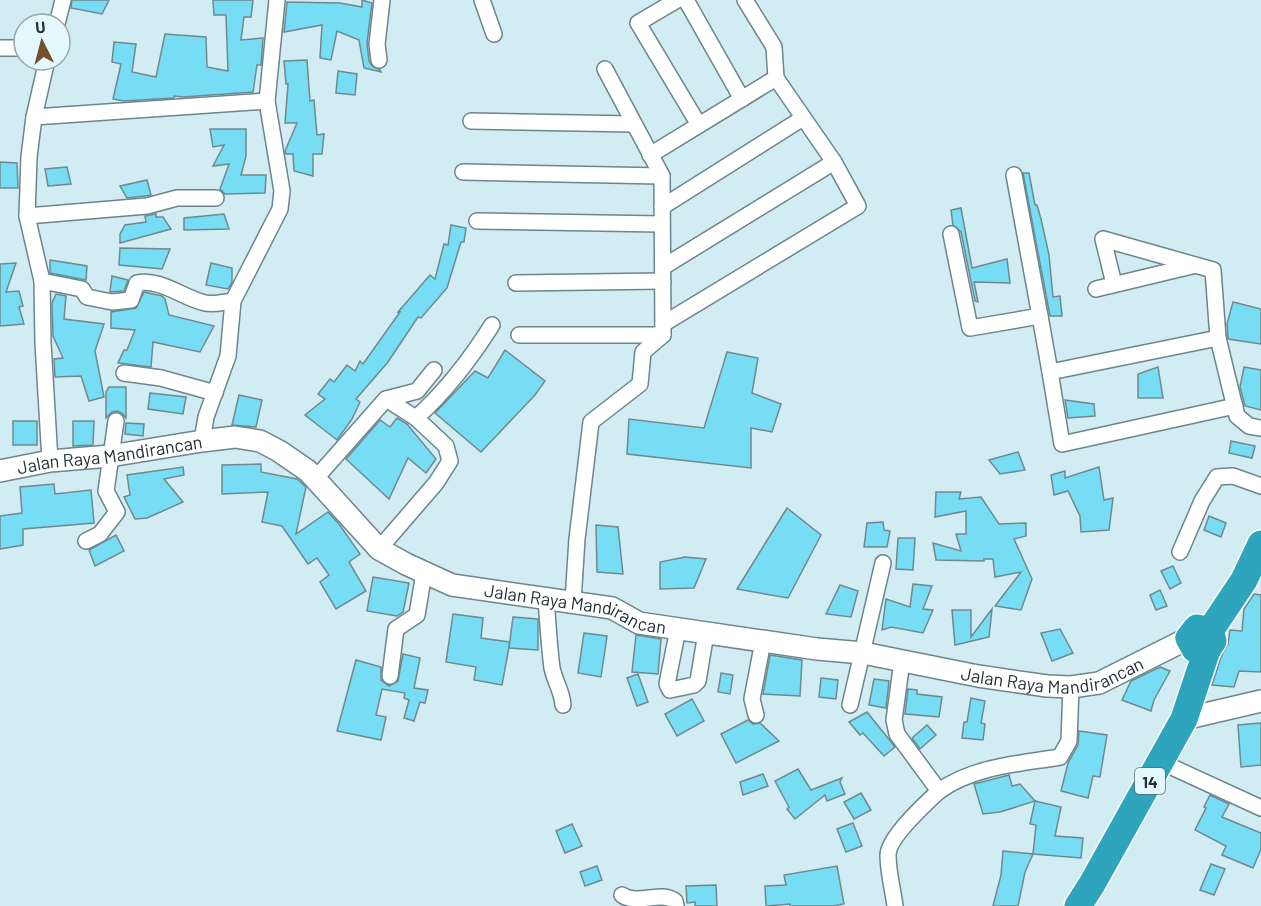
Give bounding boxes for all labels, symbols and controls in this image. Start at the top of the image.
north arrow [12,12,72,72]
text: U [34,17,46,37]
street label: Jalan Raya Mandirancan [15,430,204,478]
street label: Jalan Raya Mandirancan [483,579,668,638]
street label: Jalan Raya Mandirancan [959,652,1147,698]
road number: 14 [1135,768,1165,794]

